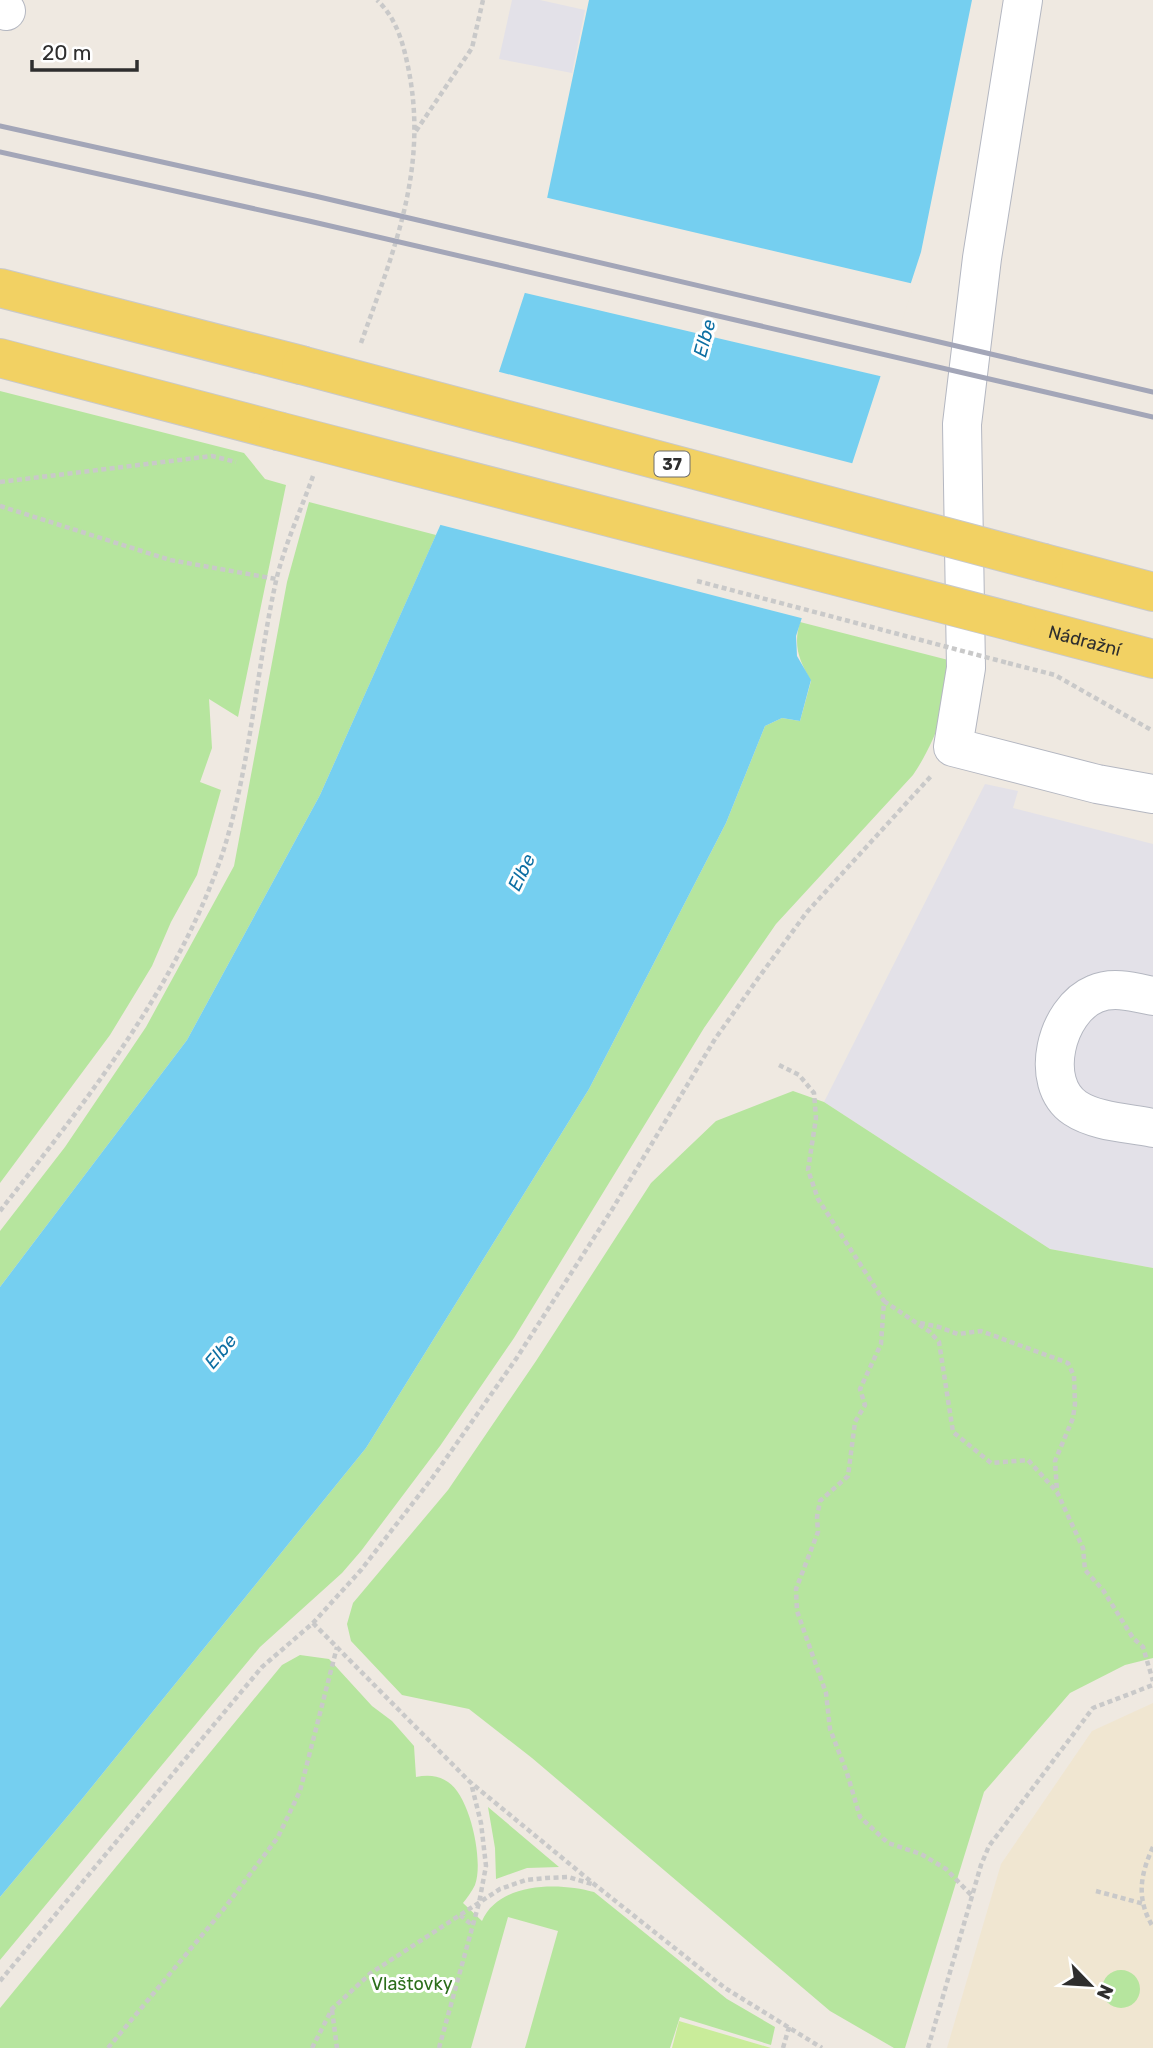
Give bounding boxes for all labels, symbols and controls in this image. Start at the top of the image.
scale bar [32,28,136,72]
text: 20 m [42,40,91,65]
water label: Elbe [688,316,721,359]
road number: 37 [654,452,690,477]
street label: Nádražní [1046,621,1125,661]
water label: Elbe [503,850,540,894]
water label: Elbe [199,1329,242,1373]
north arrow [1055,1950,1125,2020]
park label: Vlaštovky [371,1973,453,1995]
text: N [1092,1981,1118,2003]

